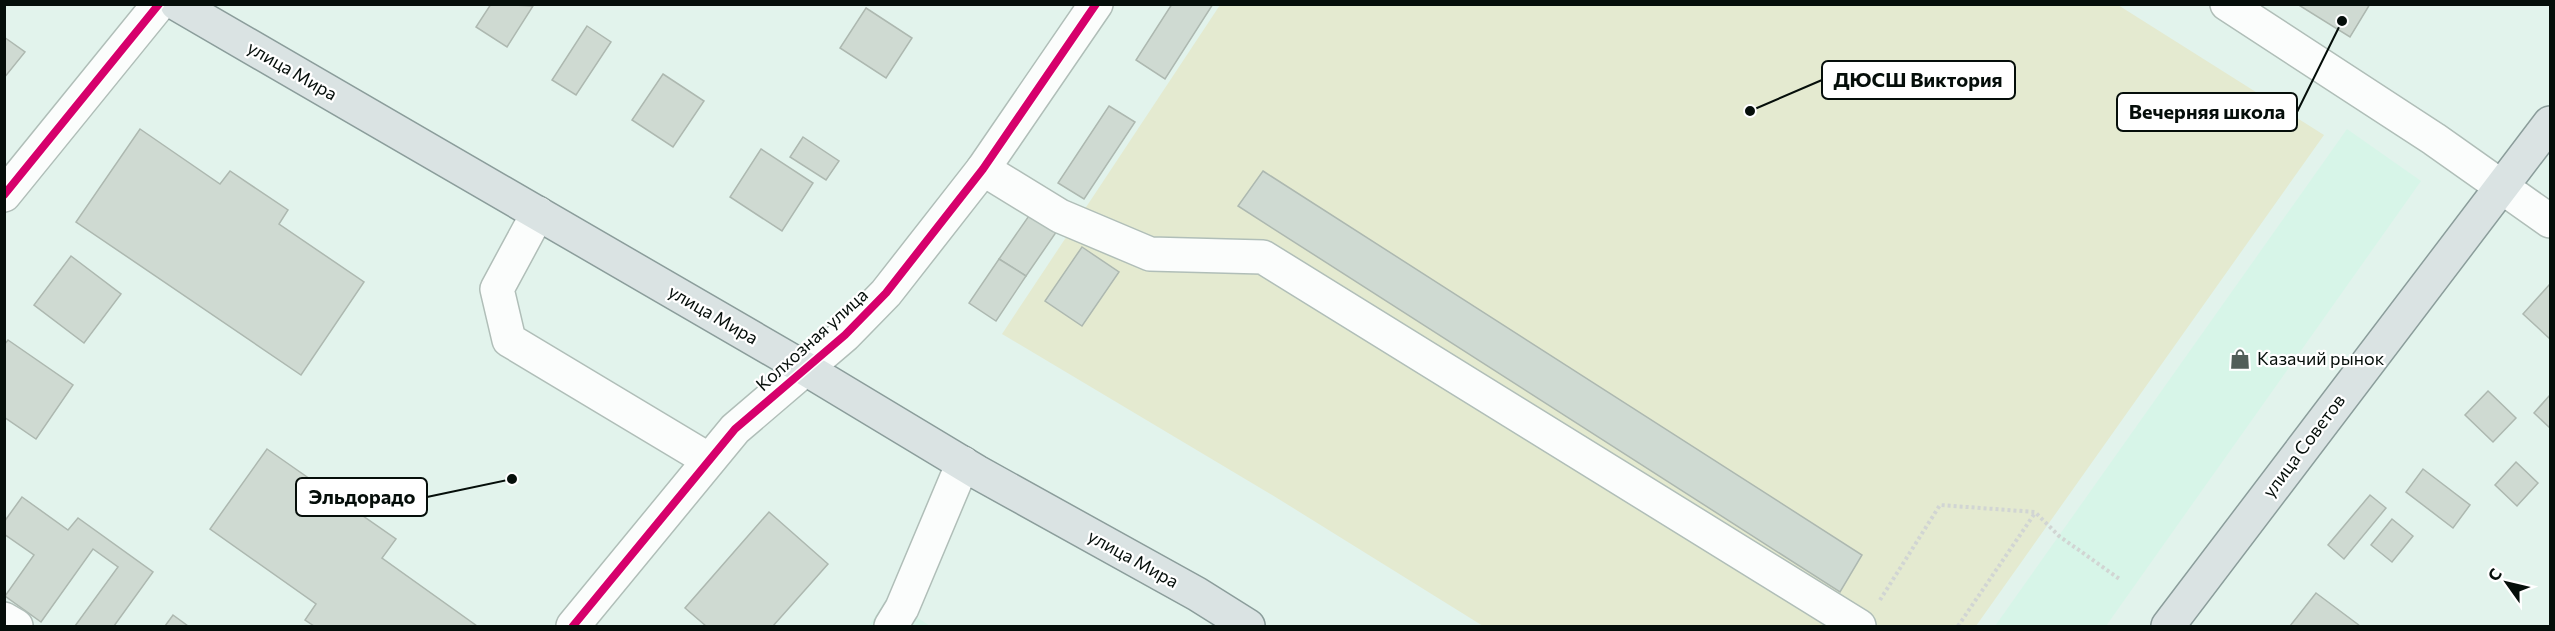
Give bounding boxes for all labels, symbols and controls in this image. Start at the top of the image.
street label: улица Мира [244,36,341,105]
callout: ДЮСШ Виктория [1822,61,2015,99]
text: ДЮСШ Виктория [1833,67,2003,91]
callout: Вечерняя школа [2117,93,2297,131]
text: Вечерняя школа [2129,99,2285,123]
street label: улица Мира [665,280,762,349]
street label: Колхозная улица [751,283,872,395]
shop icon: Казачий рынок [2228,347,2252,371]
place label: Казачий рынок [2257,347,2385,369]
street label: улица Советов [2257,389,2349,501]
callout: Эльдорадо [296,478,427,516]
text: Эльдорадо [309,484,416,508]
street label: улица Мира [1084,524,1183,592]
north arrow [2477,553,2537,613]
text: С [2483,564,2505,584]

